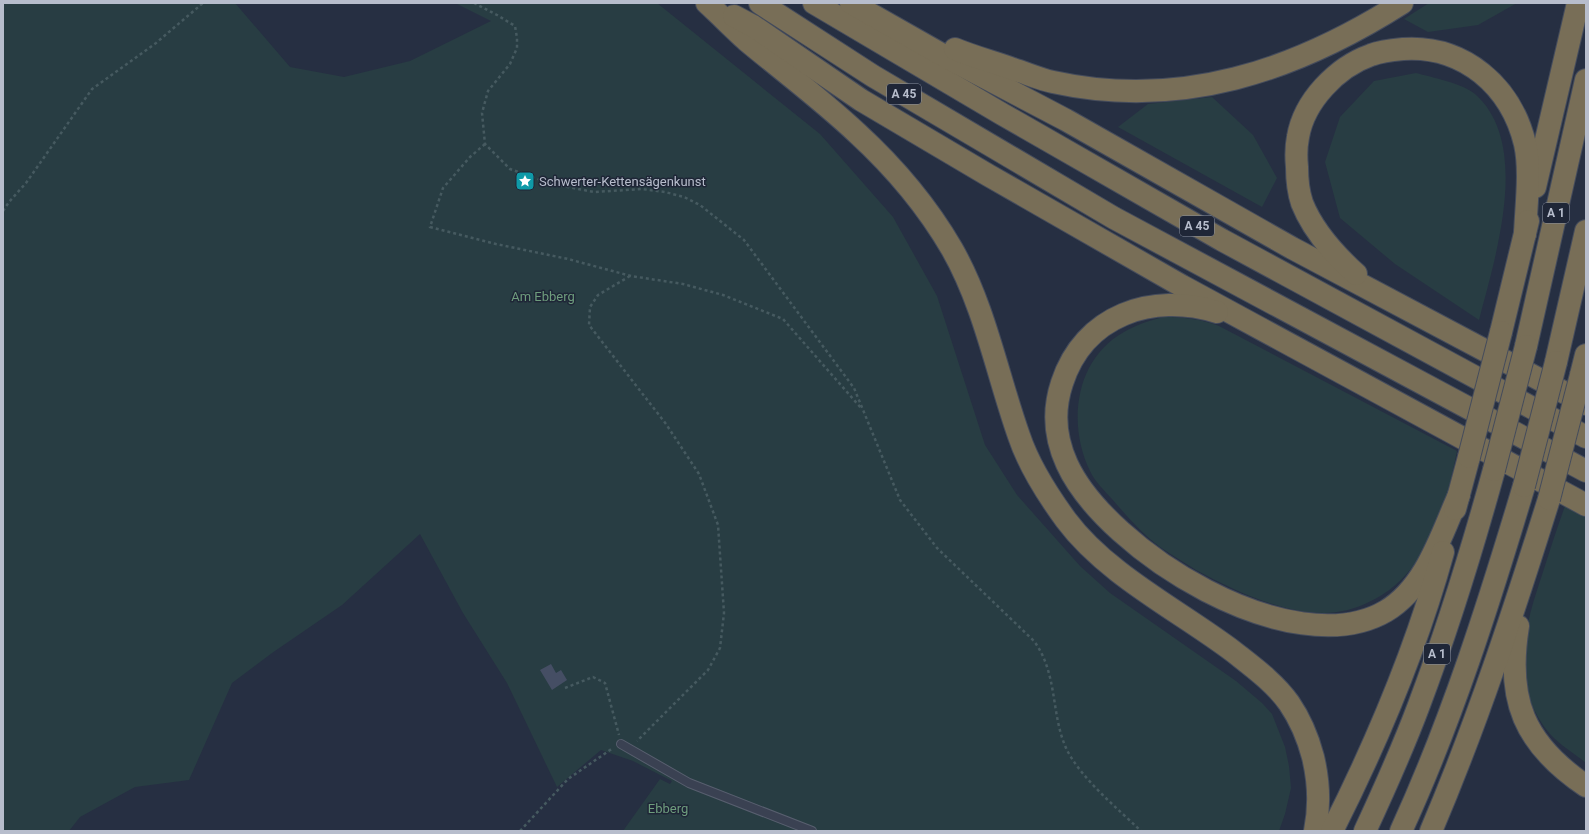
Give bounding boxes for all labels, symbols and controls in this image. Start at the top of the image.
road number: A 45 [887,84,921,104]
place icon: Schwerter-Kettensägenkunst [514,170,536,192]
place label: Schwerter-Kettensägenkunst [539,174,706,189]
road number: A 1 [1543,203,1569,223]
road number: A 45 [1180,216,1214,236]
park label: Am Ebberg [511,289,575,304]
road number: A 1 [1424,644,1450,664]
park label: Ebberg [648,801,688,816]

